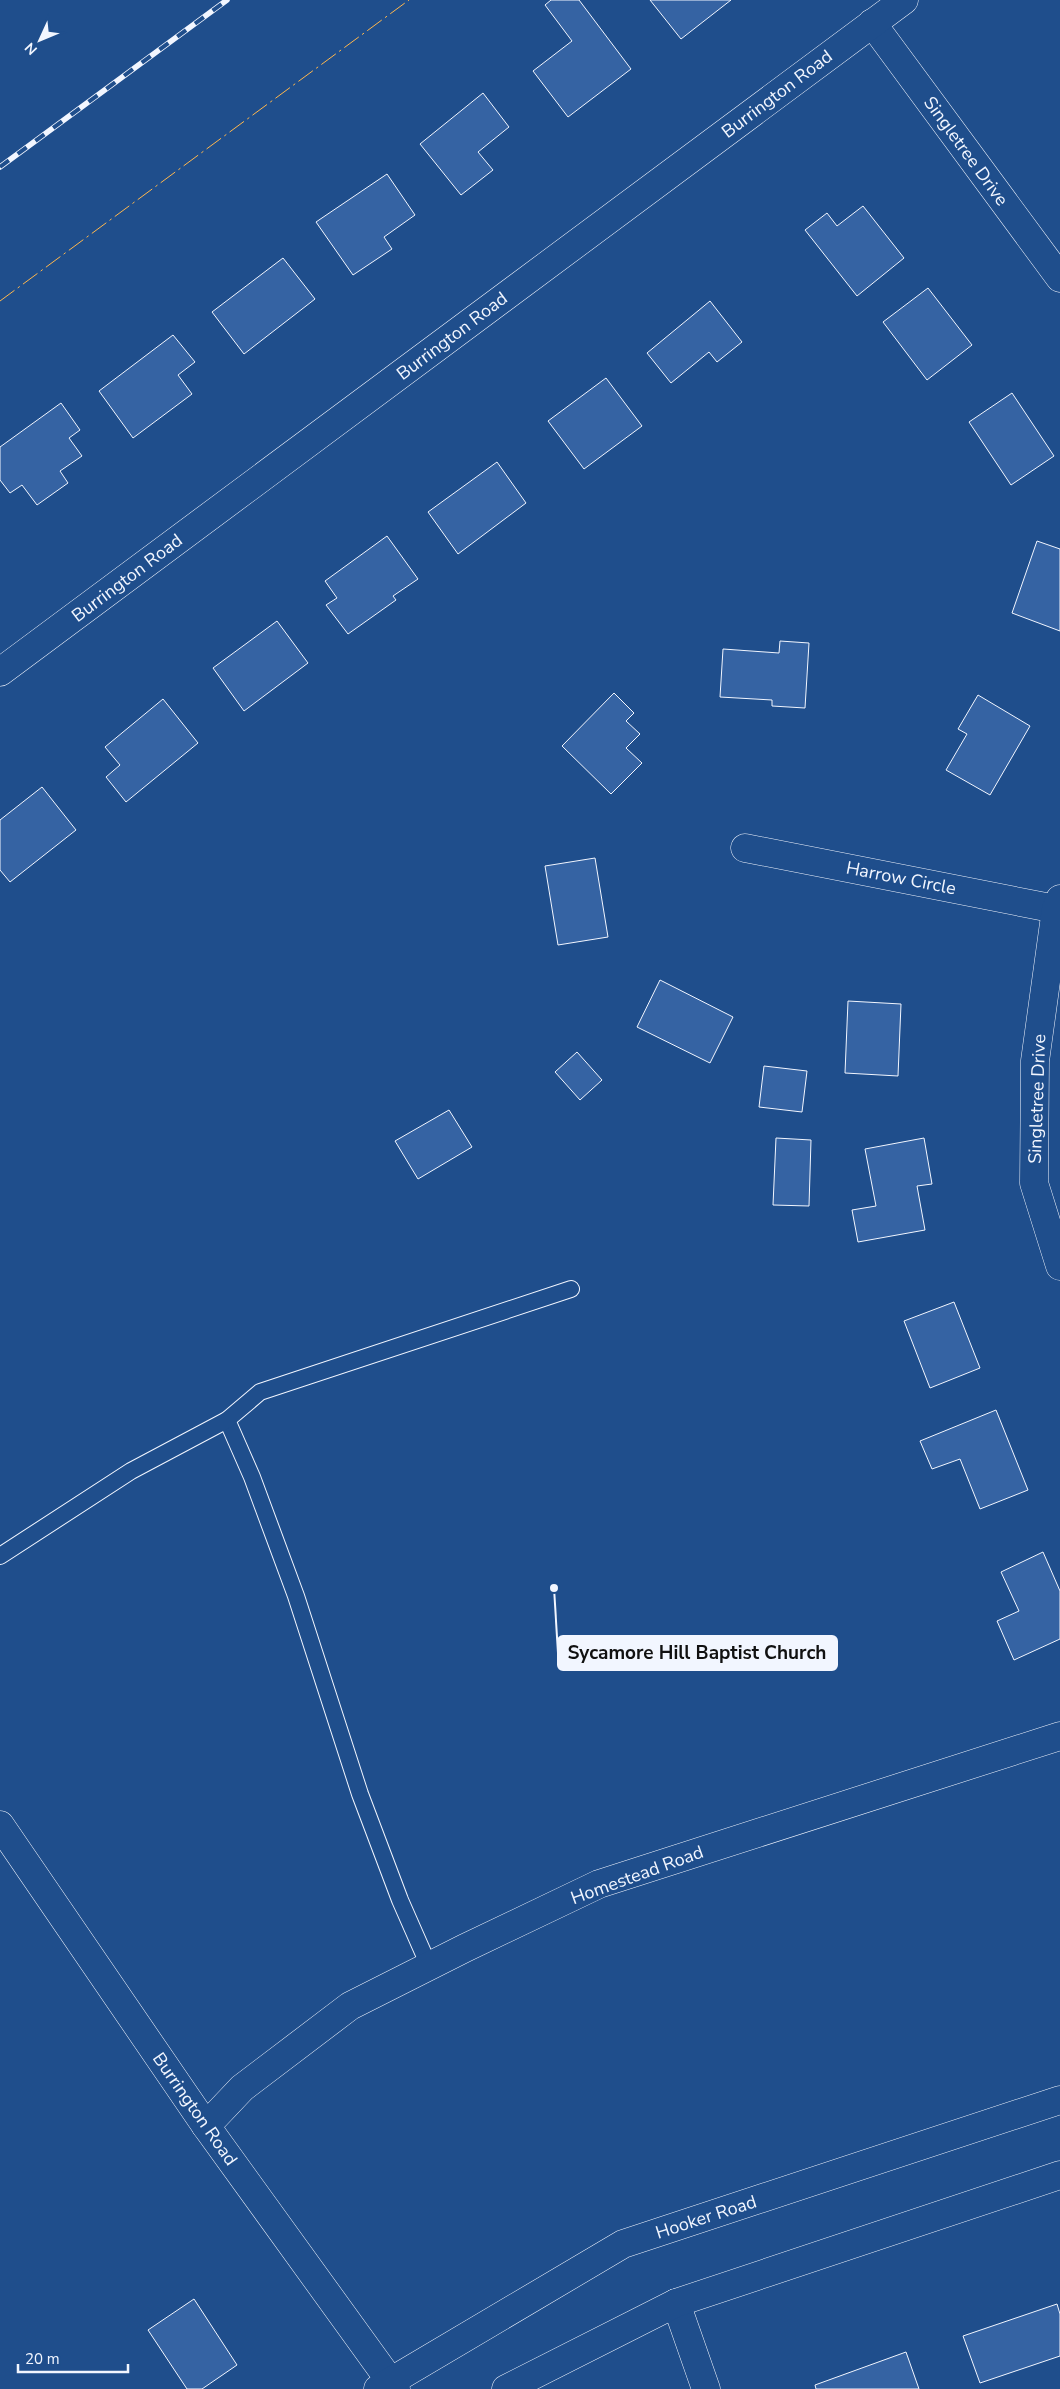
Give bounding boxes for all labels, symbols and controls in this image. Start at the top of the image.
north arrow [15,15,65,65]
text: N [21,38,41,59]
street label: Burrington Road [717,44,837,144]
street label: Singletree Drive [918,91,1014,211]
street label: Burrington Road [392,286,512,386]
street label: Burrington Road [67,528,187,628]
street label: Harrow Circle [844,856,958,900]
street label: Singletree Drive [1023,1034,1051,1164]
callout: Sycamore Hill Baptist Church [558,1636,837,1670]
text: Sycamore Hill Baptist Church [568,1640,826,1666]
street label: Homestead Road [567,1840,707,1910]
street label: Burrington Road [147,2048,243,2170]
street label: Hooker Road [652,2189,760,2245]
scale bar [18,2342,128,2374]
text: 20 m [25,2349,60,2369]

